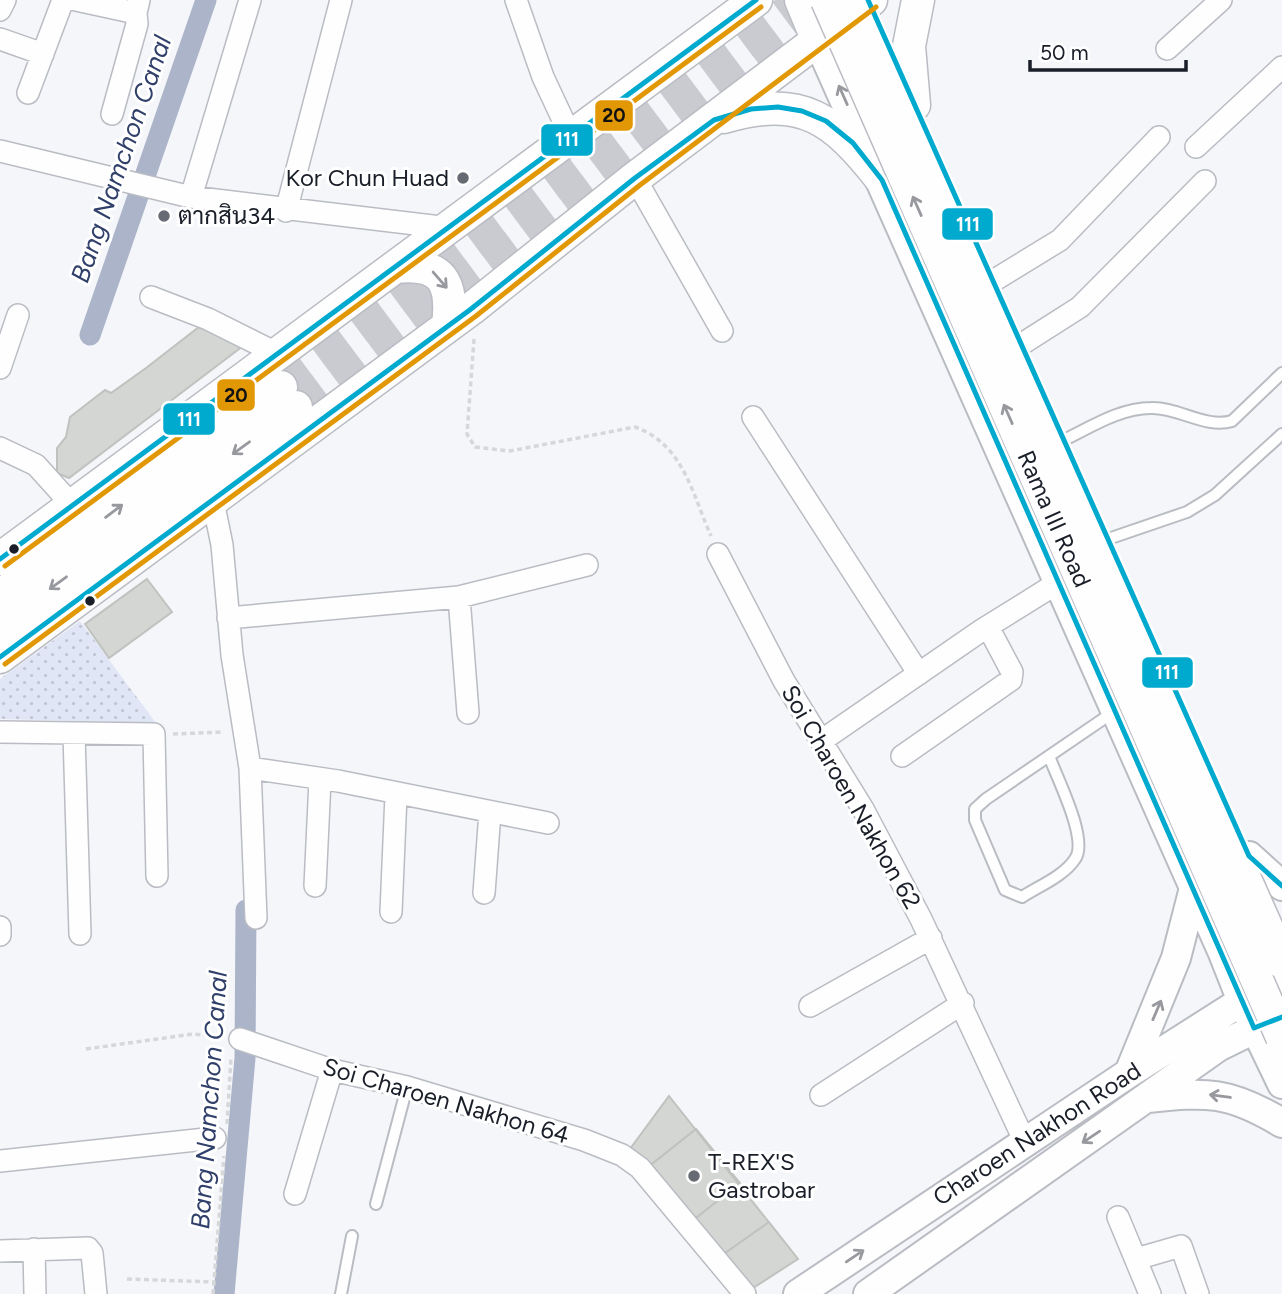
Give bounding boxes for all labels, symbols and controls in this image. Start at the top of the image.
scale bar [1030,28,1186,72]
water label: Bang Namchon Canal [64,31,178,287]
text: 50 m [1040,40,1089,65]
one-way arrow [836,85,849,107]
line badge: 20 [594,99,634,132]
text: 20 [602,104,626,127]
line badge: 111 [540,123,594,157]
text: 111 [555,128,579,151]
place label: Kor Chun Huad [285,163,449,192]
marker: Kor Chun Huad [455,170,471,186]
one-way arrow [910,195,923,217]
place label: ตากสิน34 [178,201,275,230]
line badge: 111 [941,207,994,241]
marker: ตากสิน34 [156,208,172,224]
text: 111 [956,213,980,236]
one-way arrow [432,271,448,289]
line badge: 20 [216,378,256,412]
text: 20 [224,384,248,407]
line badge: 111 [162,402,216,436]
one-way arrow [1001,404,1014,425]
text: 111 [177,408,201,431]
one-way arrow [232,440,251,455]
street label: Rama III Road [1011,446,1098,592]
one-way arrow [104,504,123,519]
unlabelled marker [7,542,21,556]
one-way arrow [49,576,68,590]
unlabelled marker [83,594,97,608]
line badge: 111 [1141,656,1194,689]
text: 111 [1155,661,1179,684]
street label: Soi Charoen Nakhon 62 [775,680,927,914]
water label: Bang Namchon Canal [184,969,234,1230]
one-way arrow [1151,1000,1164,1022]
street label: Soi Charoen Nakhon 64 [320,1051,573,1150]
street label: Charoen Nakhon Road [927,1056,1146,1212]
one-way arrow [1209,1089,1232,1102]
one-way arrow [1082,1130,1101,1144]
place label: T-REX'S Gastrobar [708,1147,815,1204]
marker: T-REX'S Gastrobar [686,1168,702,1184]
one-way arrow [845,1249,864,1263]

